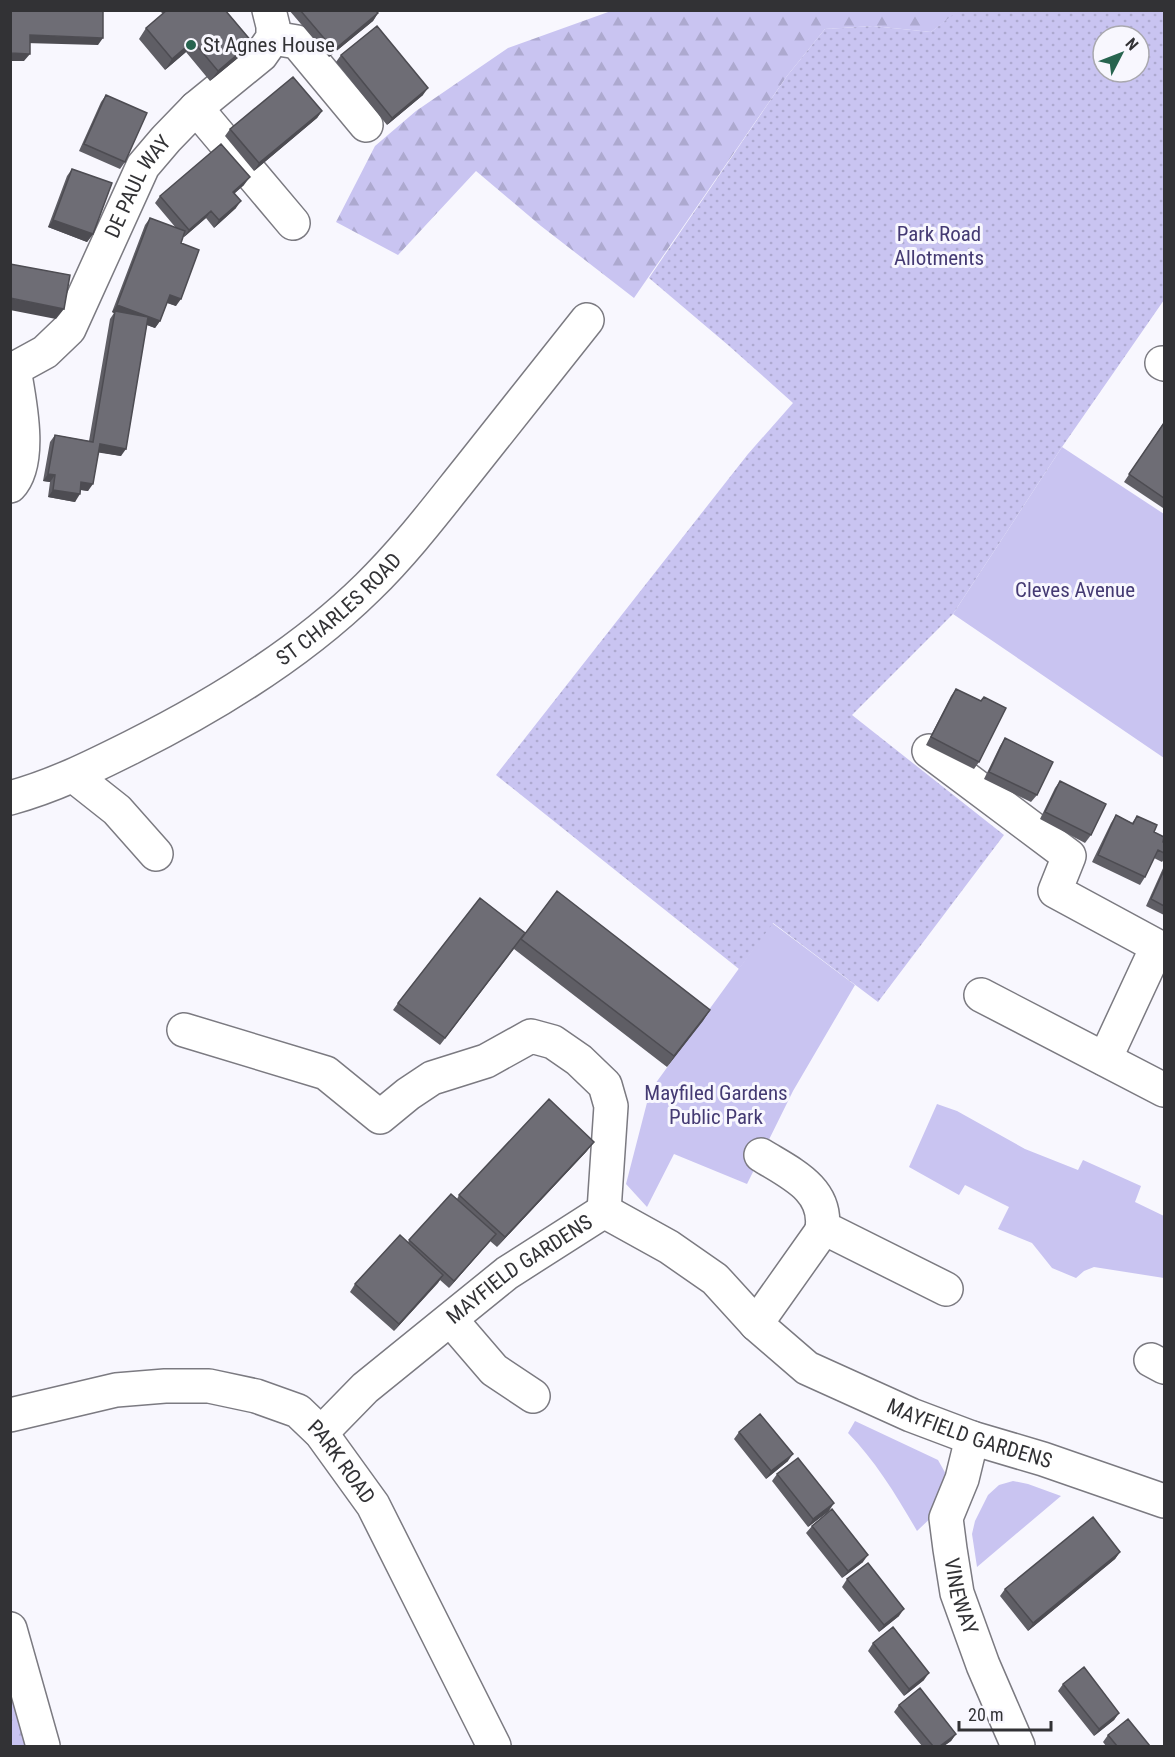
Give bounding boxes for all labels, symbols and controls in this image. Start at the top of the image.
north arrow [1091,24,1151,84]
place label: St Agnes House [203,33,335,57]
text: N [1121,34,1142,54]
marker: St Agnes House [184,38,198,52]
street label: DE PAUL WAY [100,131,176,242]
park label: Park Road Allotments [894,222,984,270]
street label: ST CHARLES ROAD [272,548,406,671]
park label: Cleves Avenue [1015,578,1135,602]
park label: Mayfiled Gardens Public Park [644,1081,788,1129]
street label: MAYFIELD GARDENS [442,1210,597,1329]
street label: MAYFIELD GARDENS [883,1394,1055,1473]
street label: PARK ROAD [303,1415,380,1508]
street label: VINEWAY [940,1556,983,1637]
scale bar [959,1694,1050,1732]
text: 20 m [968,1704,1003,1725]

